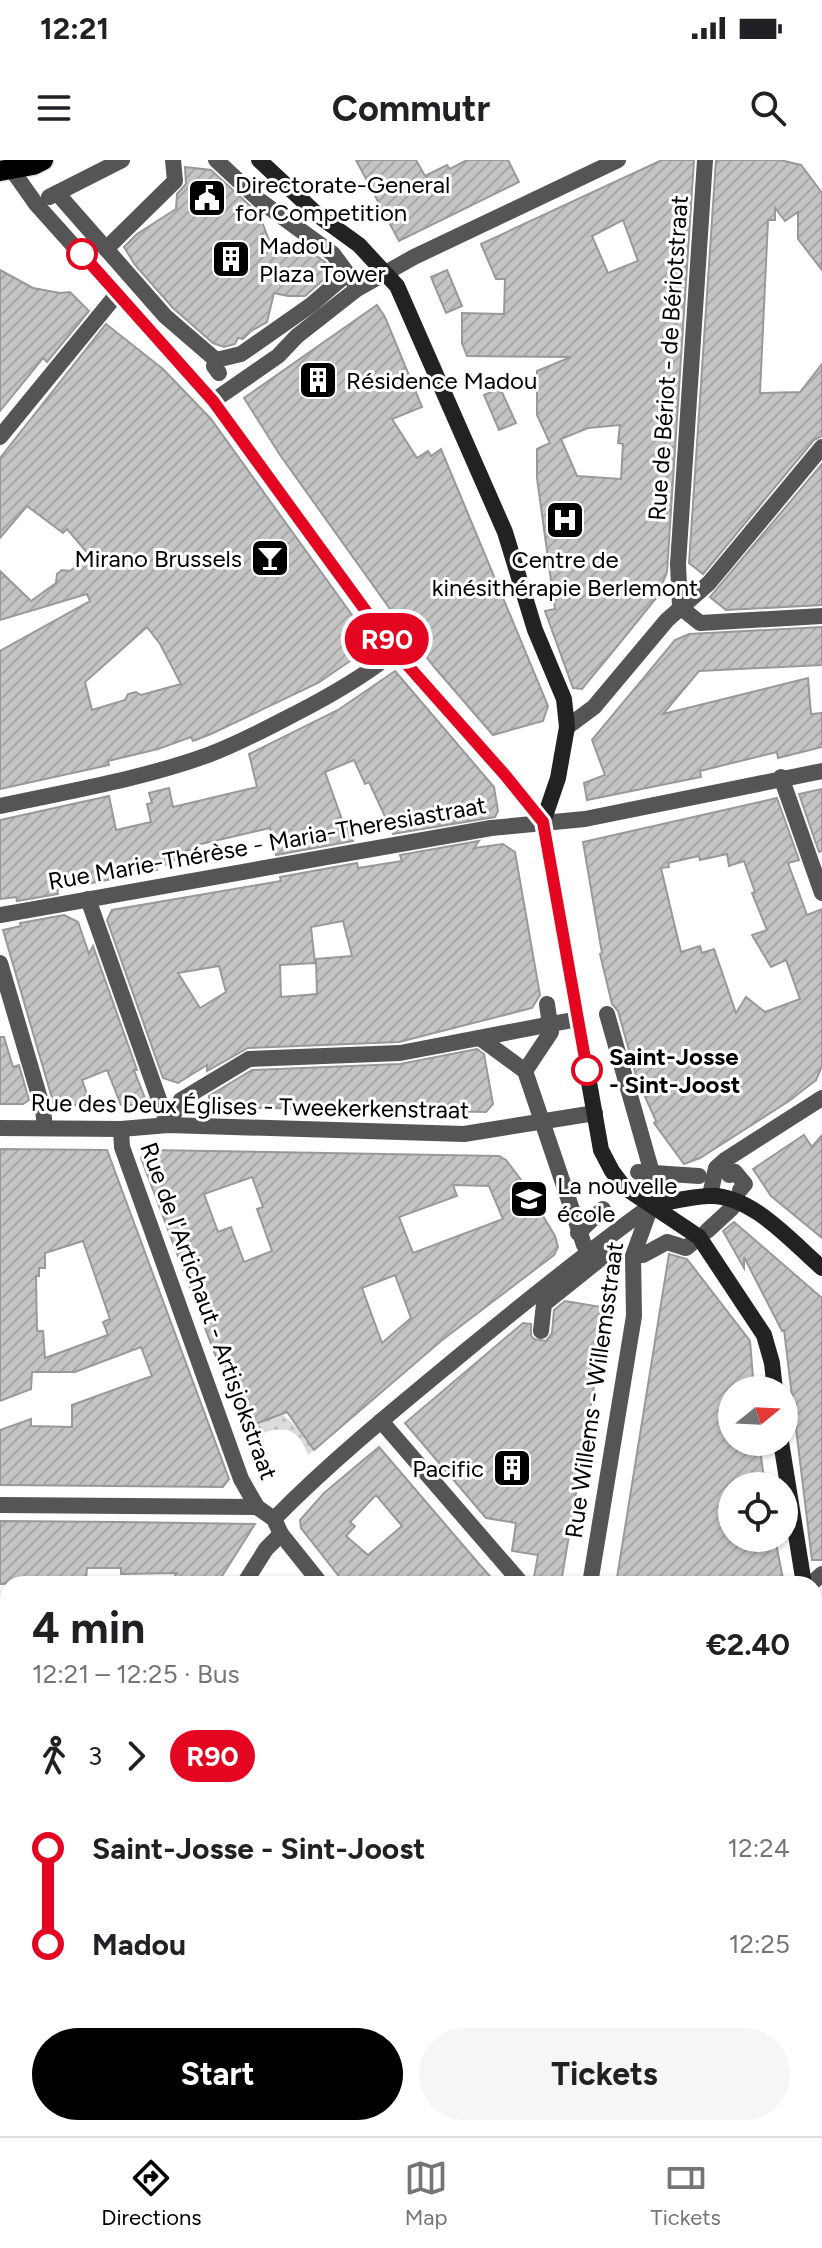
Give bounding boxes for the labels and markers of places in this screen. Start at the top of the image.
place label: Directorate-General for Competition [235,170,450,227]
public building icon: Directorate-General for Competition [186,177,228,219]
place label: Madou Plaza Tower [259,231,386,288]
building icon: Madou Plaza Tower [210,238,252,280]
unlabelled marker [67,239,97,269]
building icon: Résidence Madou [297,359,339,401]
place label: Résidence Madou [346,366,537,395]
hospital icon: Centre de kinésithérapie Berlemont [544,499,586,541]
bar icon: Mirano Brussels [249,537,291,579]
place label: Mirano Brussels [74,544,242,573]
place label: Centre de kinésithérapie Berlemont [432,545,698,602]
place label: Saint-Josse - Sint-Joost [609,1042,740,1099]
marker: Saint-Josse - Sint-Joost [572,1055,602,1085]
place label: La nouvelle école [557,1171,677,1228]
school or university icon: La nouvelle école [508,1178,550,1220]
building icon: Pacific [491,1447,533,1489]
place label: Pacific [412,1454,484,1483]

